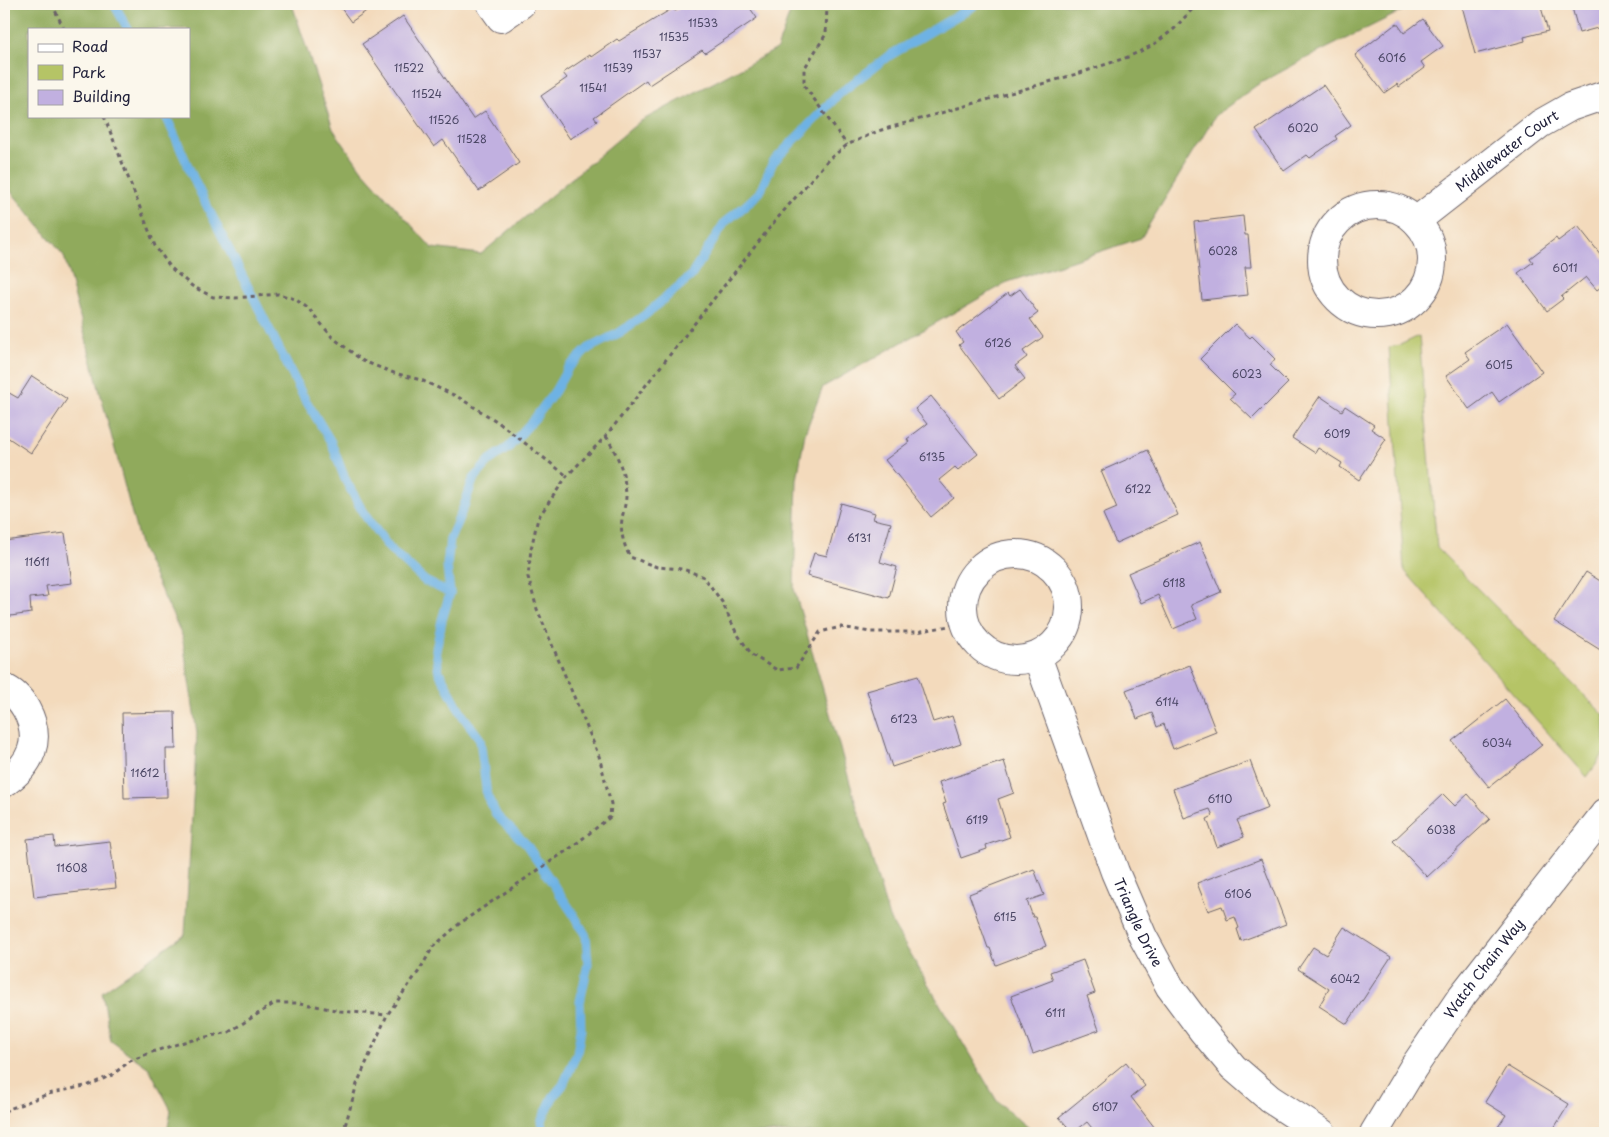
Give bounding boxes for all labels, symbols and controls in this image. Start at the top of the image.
house number: 11533 [688,14,718,31]
legend [28,28,190,118]
house number: 11535 [659,28,689,45]
text: Road [72,34,108,57]
house number: 11537 [633,45,661,62]
house number: 6016 [1378,49,1406,66]
house number: 11522 [394,59,424,76]
house number: 11539 [603,59,633,76]
text: Park [72,60,106,83]
house number: 11541 [579,79,607,96]
text: Building [72,84,131,107]
house number: 11524 [412,85,442,102]
street label: Middlewater Court [1451,104,1563,196]
house number: 11526 [429,111,459,128]
house number: 6020 [1288,119,1318,136]
house number: 11528 [457,130,487,147]
house number: 6028 [1208,242,1238,259]
house number: 6011 [1553,259,1577,276]
house number: 6126 [985,334,1011,351]
house number: 6015 [1485,356,1513,373]
house number: 6023 [1232,365,1262,382]
house number: 6019 [1323,425,1351,442]
house number: 6135 [919,448,945,465]
house number: 6122 [1125,480,1151,497]
house number: 6131 [847,529,871,546]
house number: 11611 [24,553,50,570]
house number: 6118 [1162,574,1186,591]
house number: 6114 [1155,693,1179,710]
house number: 6123 [890,710,918,727]
house number: 6034 [1482,734,1512,751]
house number: 11612 [130,764,160,781]
house number: 6110 [1208,790,1232,807]
house number: 6119 [966,811,988,828]
house number: 6038 [1426,821,1456,838]
house number: 11608 [56,859,88,876]
street label: Triangle Drive [1109,874,1168,970]
house number: 6106 [1224,885,1252,902]
house number: 6115 [993,908,1017,925]
street label: Watch Chain Way [1439,914,1529,1023]
house number: 6042 [1330,970,1360,987]
house number: 6111 [1045,1004,1065,1021]
house number: 6107 [1092,1098,1118,1115]

